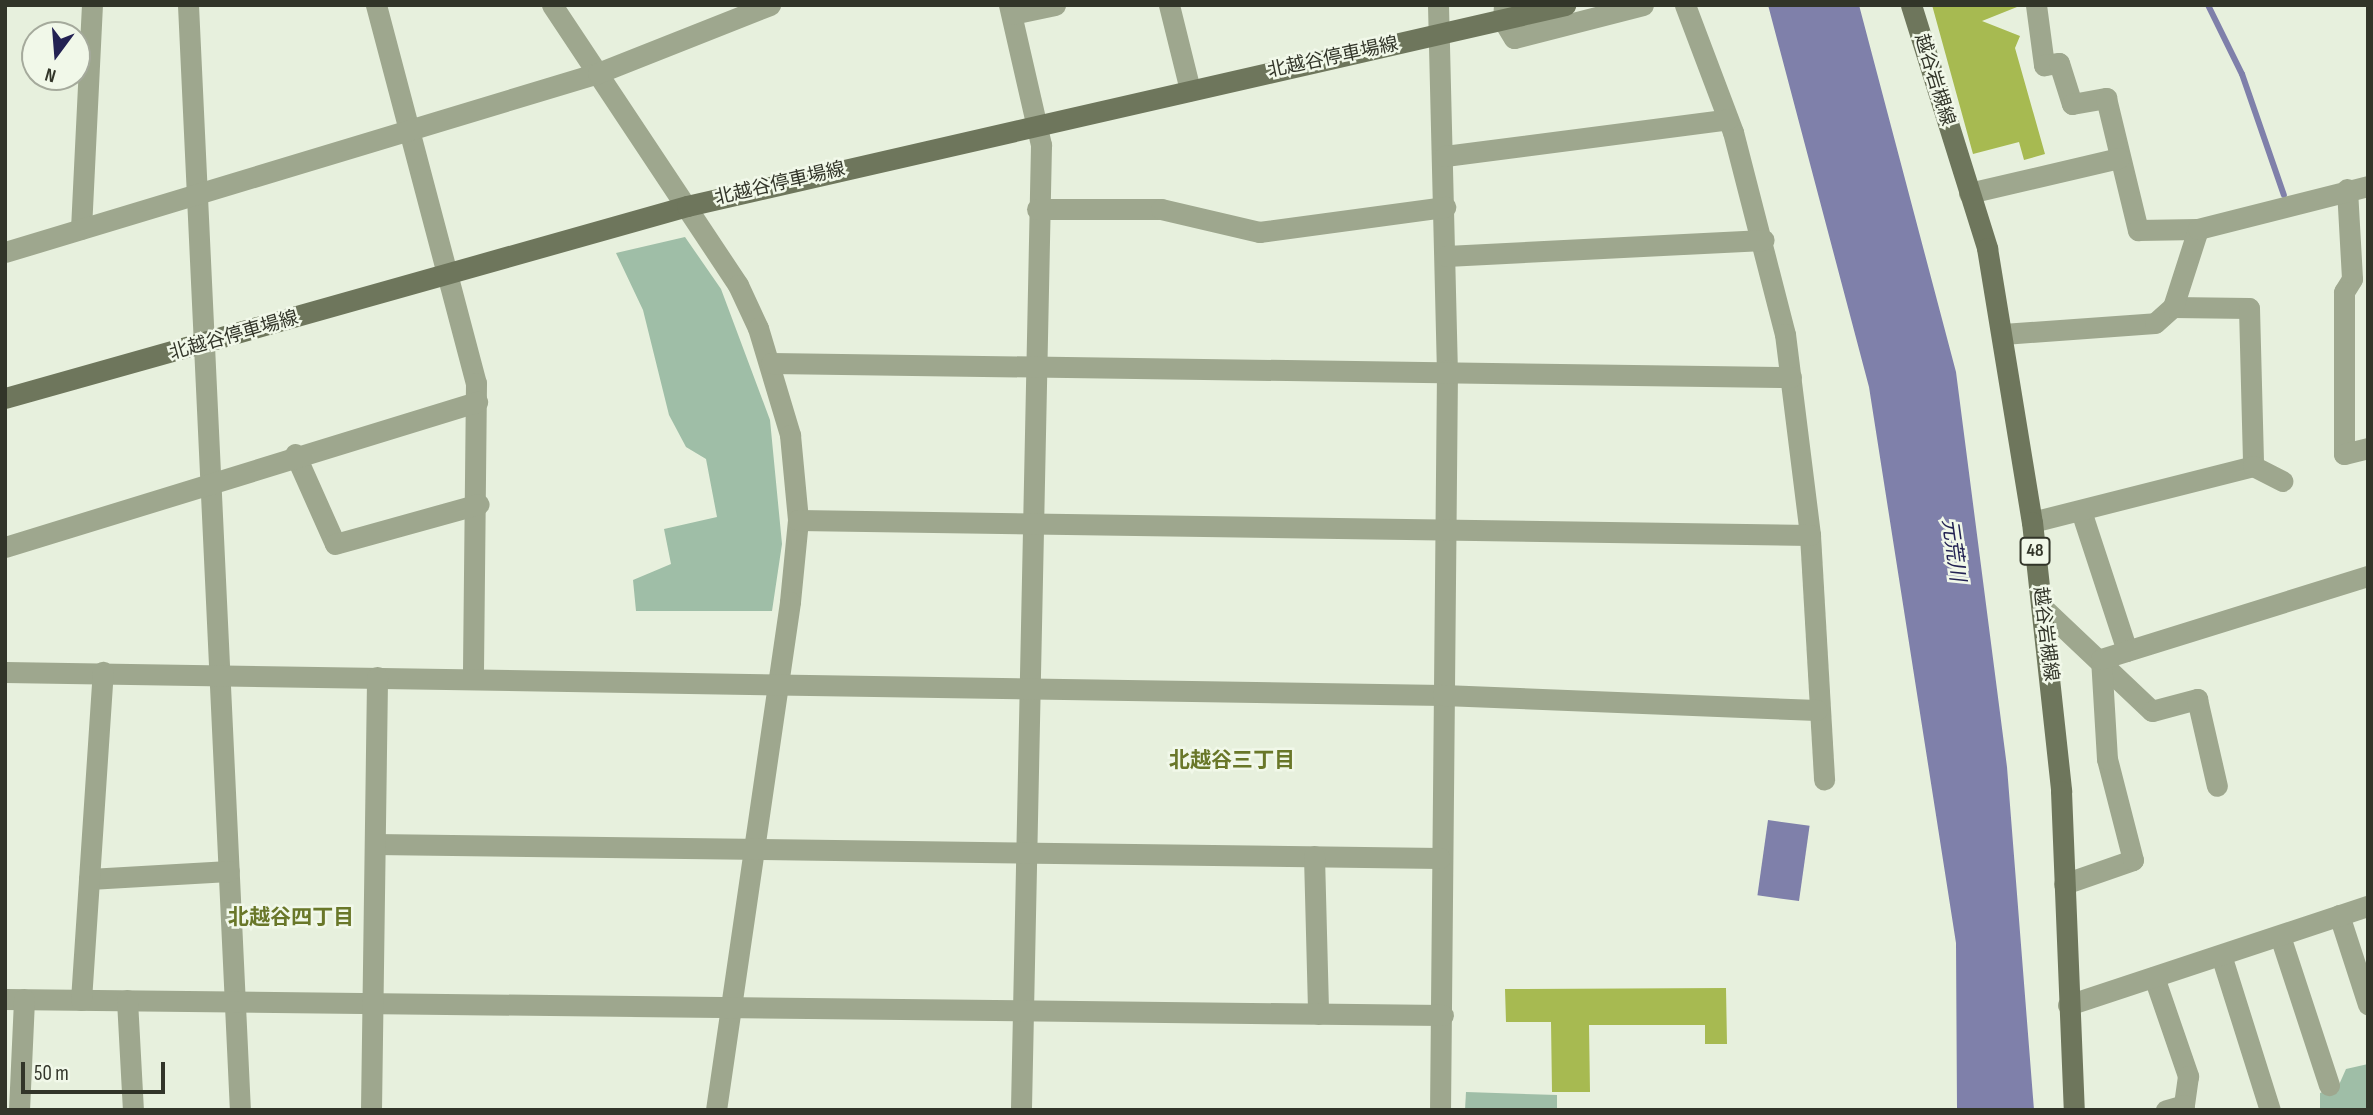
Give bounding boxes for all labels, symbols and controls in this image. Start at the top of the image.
north arrow [21,21,91,91]
street label: 越谷岩槻線 [1909,31,1959,129]
street label: 北越谷停車場線 [1266,33,1400,83]
text: N [43,62,59,87]
street label: 北越谷停車場線 [713,158,847,210]
street label: 北越谷停車場線 [167,307,301,365]
water label: 元荒川 [1936,517,1970,583]
road number: 48 [2019,536,2051,566]
street label: 越谷岩槻線 [2028,585,2062,683]
district label: 北越谷三丁目 [1169,748,1295,774]
district label: 北越谷四丁目 [228,905,354,931]
scale bar [24,1048,168,1092]
text: 50 m [34,1061,69,1086]

